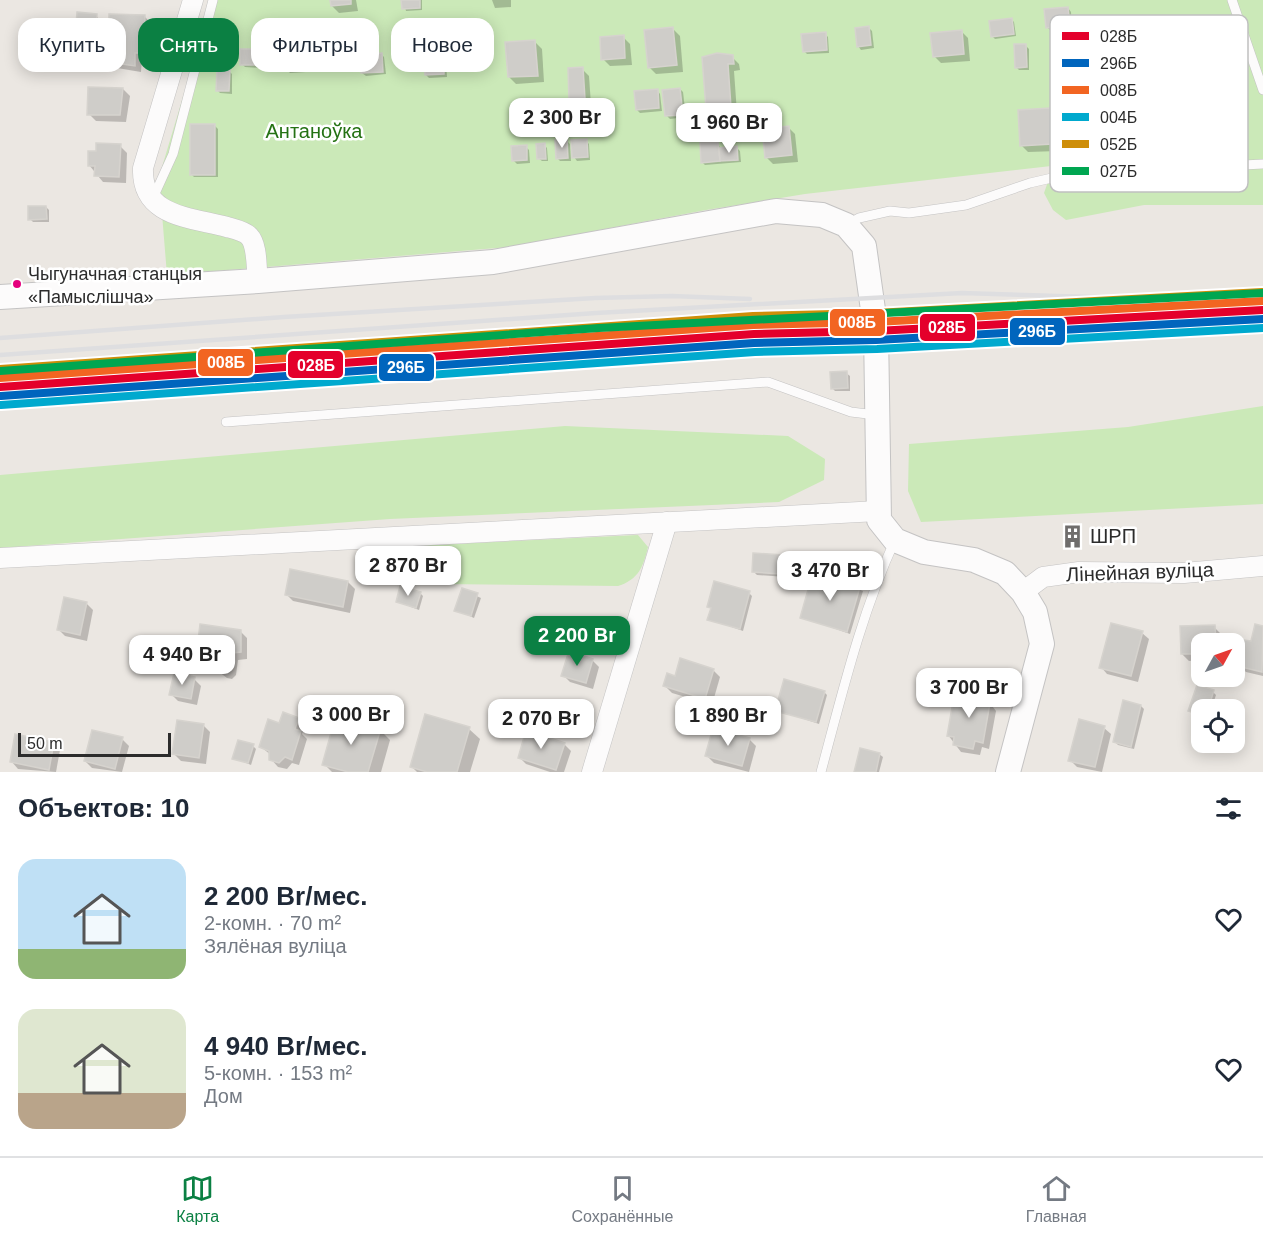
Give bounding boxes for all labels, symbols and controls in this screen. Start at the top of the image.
legend [1050,15,1248,192]
chip: Купить [18,18,126,72]
chip: Снять [138,18,239,72]
chip: Фильтры [251,18,379,72]
chip: Новое [391,18,494,72]
text: 028Б [1100,28,1137,45]
text: 296Б [1100,55,1137,72]
text: 008Б [1100,82,1137,99]
pin: 2 300 Br [500,98,624,149]
pin: 1 960 Br [667,103,791,154]
text: 2 300 Br [523,106,601,128]
text: 004Б [1100,109,1137,126]
text: 1 960 Br [690,111,768,133]
park label: Антаноўка [266,120,363,142]
text: 052Б [1100,136,1137,153]
text: 027Б [1100,163,1137,180]
place label: Чыгуначная станцыя «Памыслішча» [28,264,202,307]
marker: Чыгуначная станцыя «Памыслішча» [11,278,23,290]
line badge: 008Б [829,308,886,337]
line badge: 028Б [919,313,976,342]
text: 008Б [838,314,876,331]
line badge: 296Б [1009,317,1066,346]
text: 028Б [928,319,966,336]
text: 296Б [1018,323,1056,340]
line badge: 008Б [197,348,254,377]
line badge: 028Б [287,350,344,379]
line badge: 296Б [378,353,435,382]
text: 008Б [207,354,245,371]
text: 028Б [297,357,335,374]
text: 296Б [387,359,425,376]
building icon: ШРП [1059,523,1085,549]
place label: ШРП [1090,525,1136,547]
pin: 2 870 Br [346,546,470,597]
pin: 3 470 Br [768,551,892,602]
text: 2 870 Br [369,554,447,576]
street label: Лінейная вуліца [1066,558,1215,586]
text: 3 470 Br [791,559,869,581]
pin: 2 200 Br [515,616,639,667]
text: 2 200 Br [538,624,616,646]
north arrow [1191,633,1245,687]
map controls [1191,633,1245,753]
pin: 4 940 Br [120,635,244,686]
text: 4 940 Br [143,643,221,665]
pin: 3 700 Br [907,668,1031,719]
text: 3 700 Br [930,676,1008,698]
pin: 3 000 Br [289,695,413,746]
pin: 1 890 Br [666,696,790,747]
pin: 2 070 Br [479,699,603,750]
button: locate [1191,699,1245,753]
text: 3 000 Br [312,703,390,725]
text: 1 890 Br [689,704,767,726]
text: 2 070 Br [502,707,580,729]
scale bar [18,730,171,758]
text: 50 m [27,735,63,752]
icon: filters [1212,792,1245,825]
text: Объектов: 10 [18,793,189,823]
text: 2 200 Br/мес. [204,881,367,911]
icon: home [66,883,138,955]
icon: heart [1212,903,1245,936]
text: 2-комн. · 70 m² [204,912,341,934]
text: Зялёная вуліца [204,935,347,957]
text: 4 940 Br/мес. [204,1031,367,1061]
icon: home [66,1033,138,1105]
icon: heart [1212,1053,1245,1086]
text: 5-комн. · 153 m² [204,1062,352,1084]
text: Дом [204,1085,243,1107]
tab: Карта [176,1172,219,1226]
tab: Сохранённые [572,1172,673,1226]
tab: Главная [1026,1172,1087,1226]

